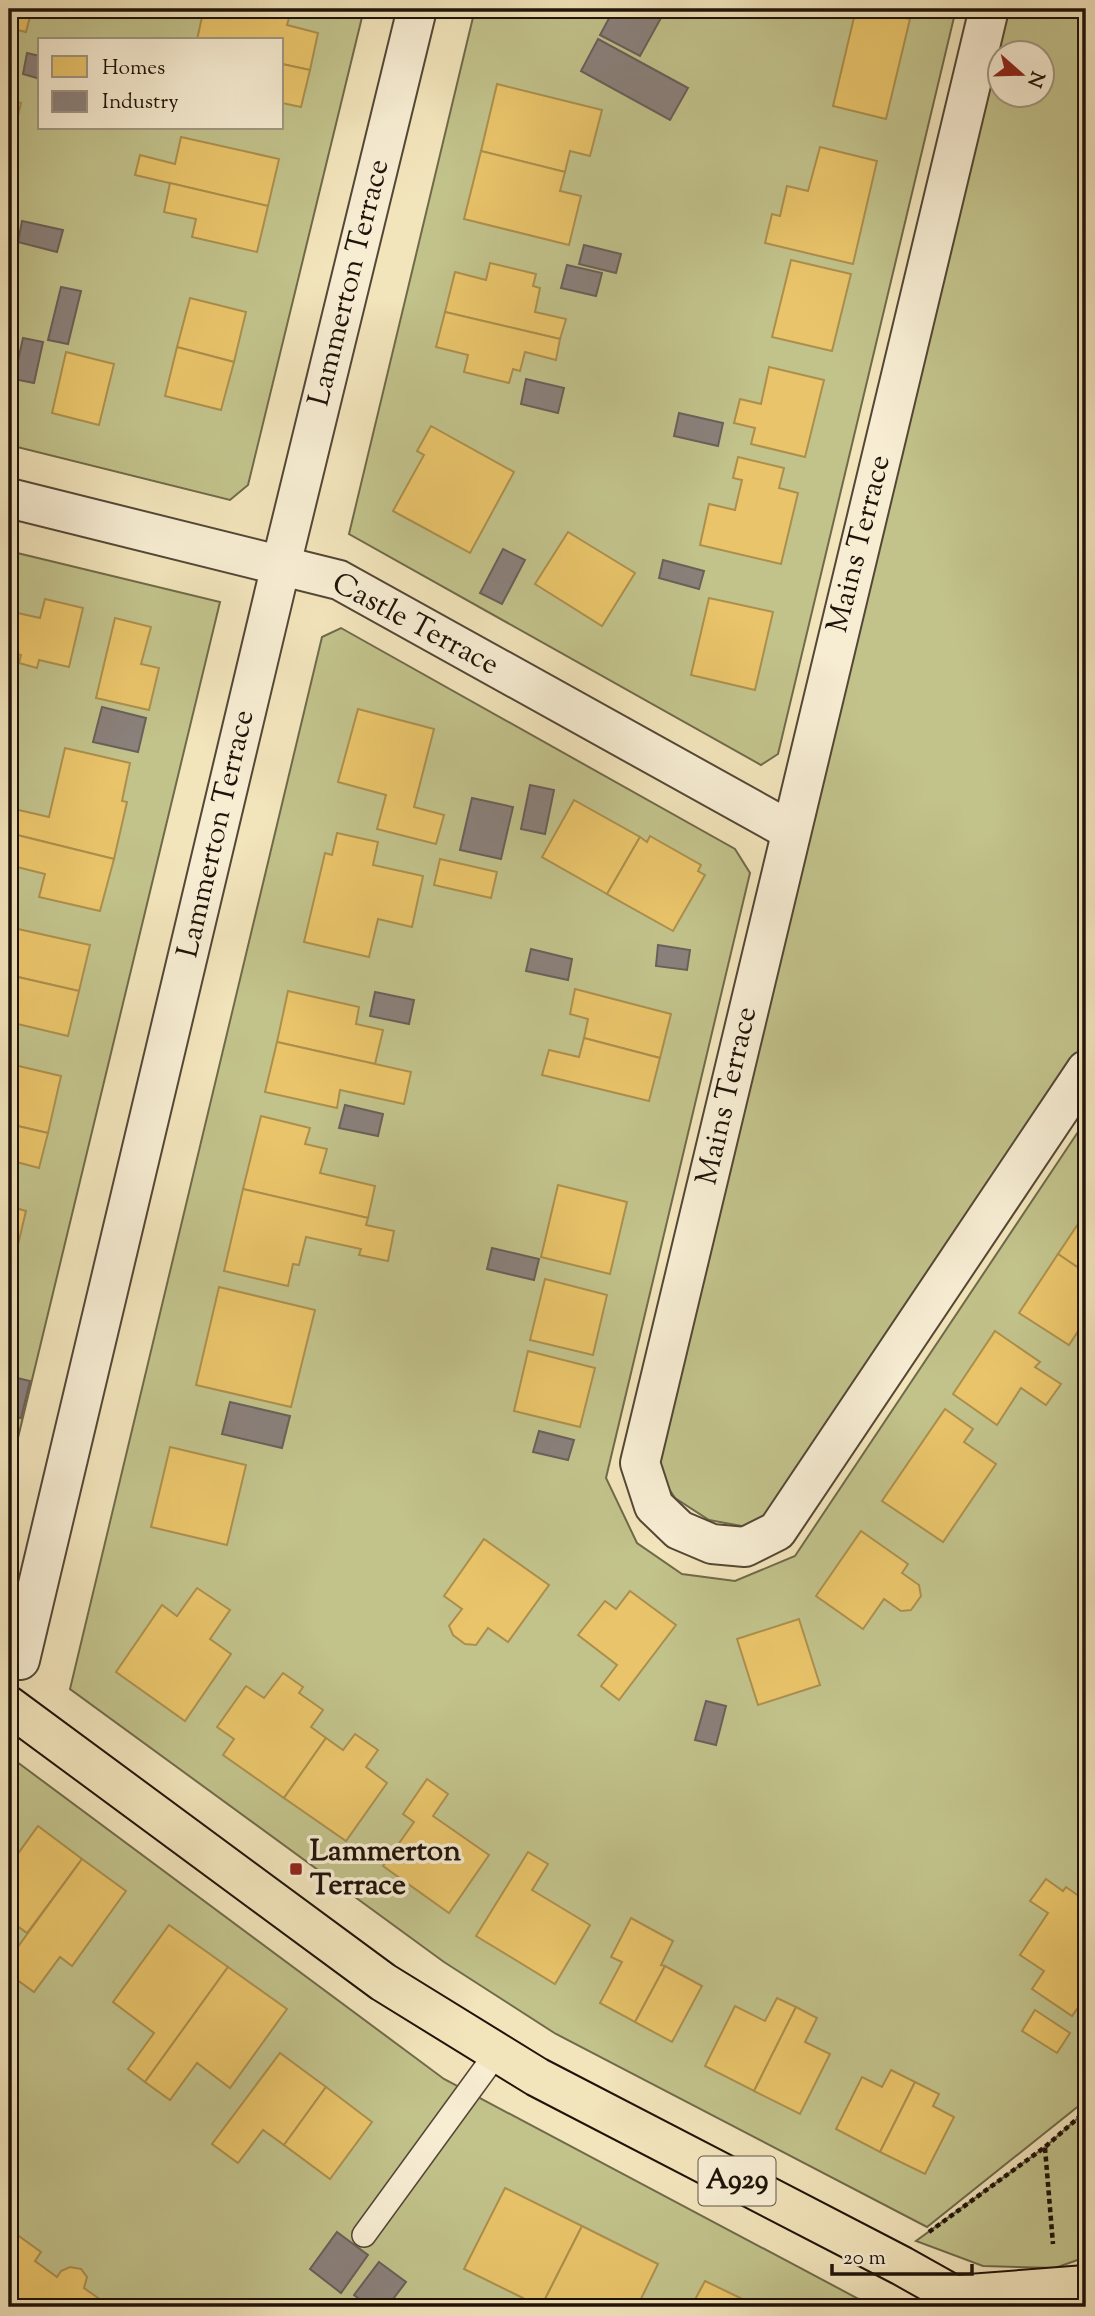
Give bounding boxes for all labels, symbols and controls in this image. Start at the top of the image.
legend [38,38,284,130]
north arrow [986,38,1056,108]
text: Homes [102,54,165,84]
text: N [1019,67,1050,91]
text: Industry [102,88,179,118]
street label: Lammerton Terrace [299,155,401,411]
street label: Mains Terrace [817,451,903,637]
street label: Castle Terrace [324,563,506,687]
street label: Lammerton Terrace [168,706,266,962]
street label: Mains Terrace [687,1003,769,1189]
place label: Lammerton Terrace [310,1831,461,1908]
marker: Lammerton Terrace [288,1861,304,1877]
road number: A929 [698,2156,776,2206]
scale bar [832,2232,972,2276]
text: 20 m [843,2244,886,2274]

